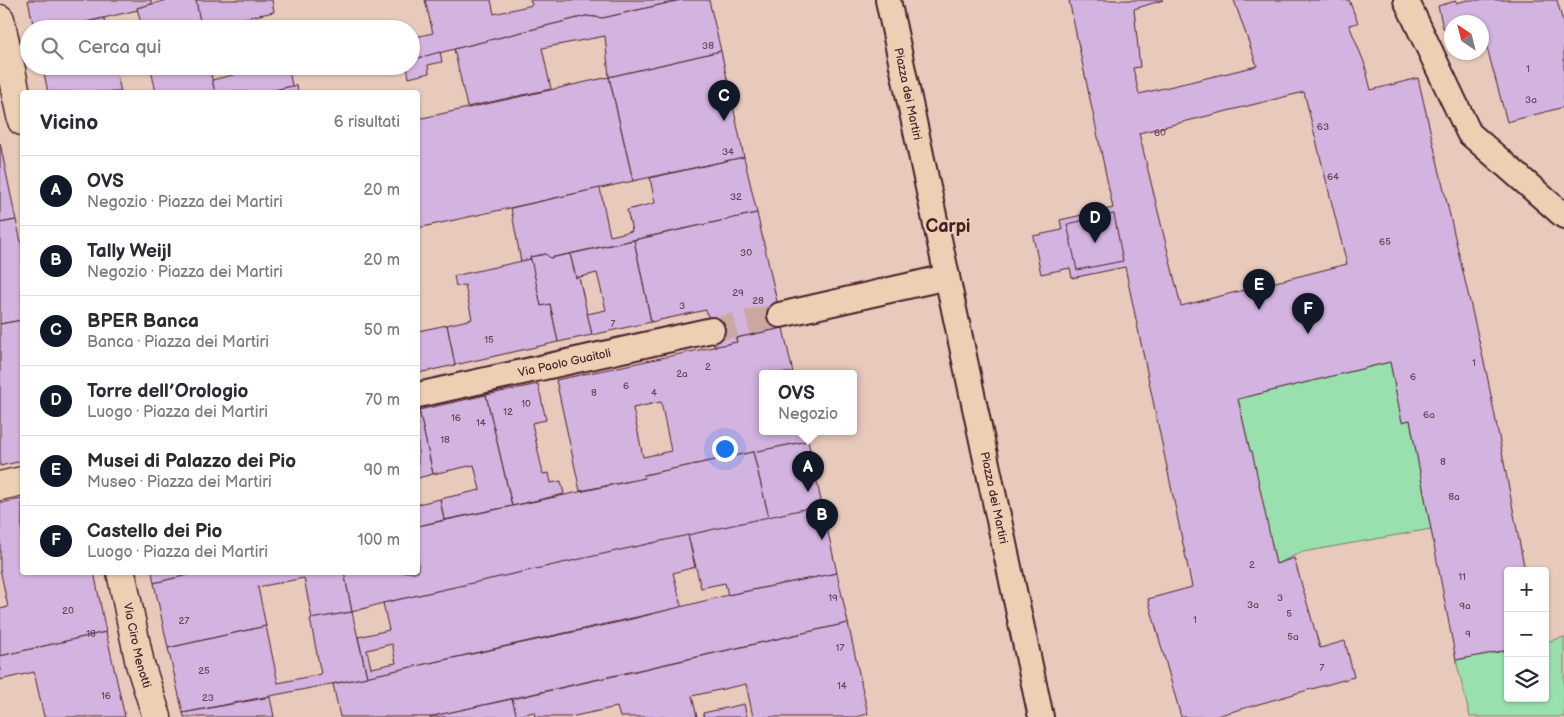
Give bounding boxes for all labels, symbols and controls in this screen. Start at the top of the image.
north arrow [1444,15,1489,60]
search box [20,20,420,75]
icon: search [38,34,66,62]
text: Cerca qui [78,36,161,59]
house number: 38 [702,40,714,52]
street label: Piazza dei Martiri [890,46,925,142]
house number: 1 [1526,63,1530,75]
pin: C [708,80,740,121]
house number: 3a [1525,94,1537,106]
text: Vicino [40,110,98,135]
text: 6 risultati [334,113,400,132]
house number: 63 [1317,121,1329,133]
house number: 60 [1154,127,1166,139]
house number: 34 [722,146,734,158]
text: OVS [87,170,124,193]
house number: 64 [1327,171,1339,183]
text: A [51,181,61,200]
text: 20 m [364,181,400,200]
house number: 32 [730,191,742,203]
text: Negozio · Piazza dei Martiri [87,193,283,212]
pin: D [1079,202,1111,243]
district label: Carpi [925,216,971,237]
house number: 65 [1379,236,1391,248]
text: Tally Weijl [87,240,171,263]
house number: 30 [740,247,752,259]
text: B [50,251,62,270]
text: 20 m [364,251,400,270]
text: Negozio · Piazza dei Martiri [87,263,283,282]
pin: E [1243,269,1275,310]
house number: 29 [732,287,744,299]
pin: F [1292,293,1324,334]
house number: 28 [752,295,764,307]
house number: 3 [679,300,685,312]
text: BPER Banca [87,310,199,333]
house number: 7 [611,318,616,330]
text: C [50,321,62,340]
text: 50 m [364,321,400,340]
text: Banca · Piazza dei Martiri [87,333,269,352]
house number: 15 [484,334,494,346]
street label: Via Paolo Guaitoli [517,346,613,381]
house number: 1 [1472,357,1476,369]
house number: 2 [705,361,711,373]
house number: 2a [676,368,688,380]
popup [759,370,857,435]
house number: 6 [1410,371,1416,383]
text: Torre dell’Orologio [87,380,248,403]
house number: 6 [623,380,629,392]
text: OVS [778,382,815,405]
house number: 8 [591,387,597,399]
house number: 4 [651,387,657,399]
text: D [50,391,62,410]
text: 70 m [365,391,400,410]
house number: 10 [521,398,531,410]
text: Luogo · Piazza dei Martiri [87,403,268,422]
text: Negozio [778,405,838,424]
house number: 12 [503,406,513,418]
house number: 6a [1423,409,1435,421]
house number: 16 [451,412,461,424]
house number: 14 [476,417,486,429]
house number: 18 [440,434,450,446]
your location [712,436,738,462]
text: Musei di Palazzo dei Pio [87,450,296,473]
street label: Piazza dei Martiri [977,450,1011,546]
pin: A [792,451,824,492]
house number: 8 [1440,456,1446,468]
text: E [51,461,61,480]
text: 90 m [364,461,400,480]
text: Museo · Piazza dei Martiri [87,473,272,492]
house number: 8a [1448,491,1460,503]
pin: B [806,499,838,540]
text: Castello dei Pio [87,520,222,543]
text: F [51,531,61,550]
text: 100 m [357,531,400,550]
text: Luogo · Piazza dei Martiri [87,543,268,562]
house number: 2 [1249,559,1255,571]
map controls [1504,567,1549,702]
button: + [1504,567,1549,612]
house number: 11 [1458,571,1466,583]
house number: 19 [828,592,838,604]
house number: 3 [1277,592,1283,604]
house number: 3a [1247,599,1259,611]
house number: 9a [1459,600,1471,612]
street label: Via Ciro Menotti [120,601,154,690]
house number: 20 [62,605,74,617]
house number: 5 [1286,608,1292,620]
button: − [1504,612,1549,657]
house number: 1 [1193,614,1197,626]
house number: 27 [179,615,189,627]
house number: 18 [86,628,96,640]
house number: 9 [1465,628,1471,640]
house number: 5a [1287,631,1299,643]
house number: 17 [836,642,844,654]
button: layers [1504,657,1549,702]
house number: 7 [1320,662,1325,674]
house number: 25 [198,665,210,677]
house number: 14 [837,680,847,692]
house number: 16 [101,690,111,702]
house number: 23 [202,692,214,704]

